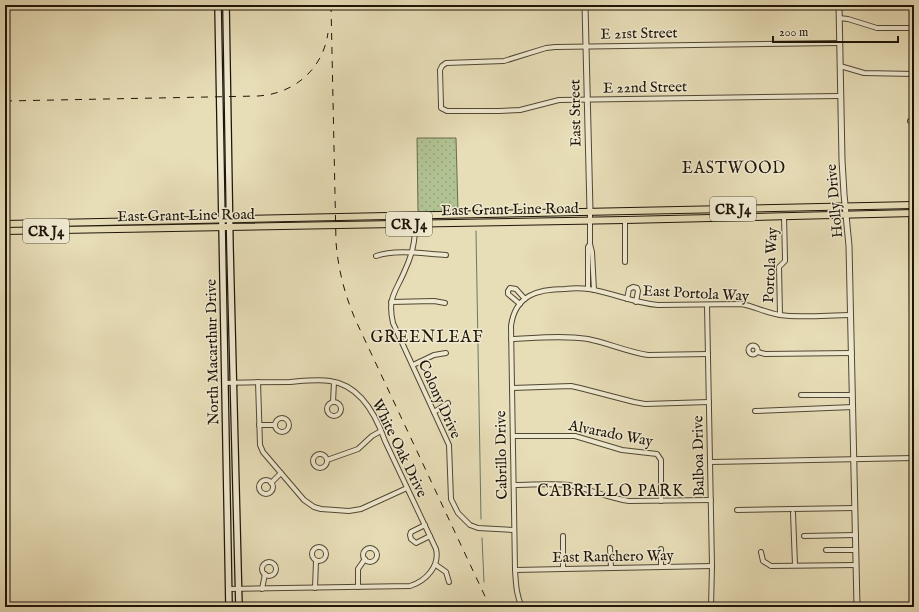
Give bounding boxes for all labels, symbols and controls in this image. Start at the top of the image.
scale bar [773,18,898,44]
street label: E 21st Street [600,23,678,44]
text: 200 m [779,25,808,40]
street label: E 22nd Street [603,77,687,98]
street label: East Street [565,79,586,147]
district label: EASTWOOD [682,159,786,179]
street label: Holly Drive [822,163,847,239]
road number: CR J4 [710,197,756,221]
street label: East Grant Line Road [441,199,580,220]
street label: East Grant Line Road [117,205,256,226]
road number: CR J4 [386,212,432,236]
road number: CR J4 [23,219,69,243]
street label: Portola Way [759,226,782,303]
street label: North Macarthur Drive [202,279,223,425]
street label: East Portola Way [642,281,750,306]
district label: GREENLEAF [370,328,484,348]
street label: Colony Drive [414,357,465,442]
street label: White Oak Drive [367,396,432,501]
street label: Cabrillo Drive [491,410,512,500]
street label: Balboa Drive [688,415,709,497]
street label: Alvarado Way [566,416,655,451]
district label: CABRILLO PARK [537,482,685,502]
street label: East Ranchero Way [552,546,675,567]

